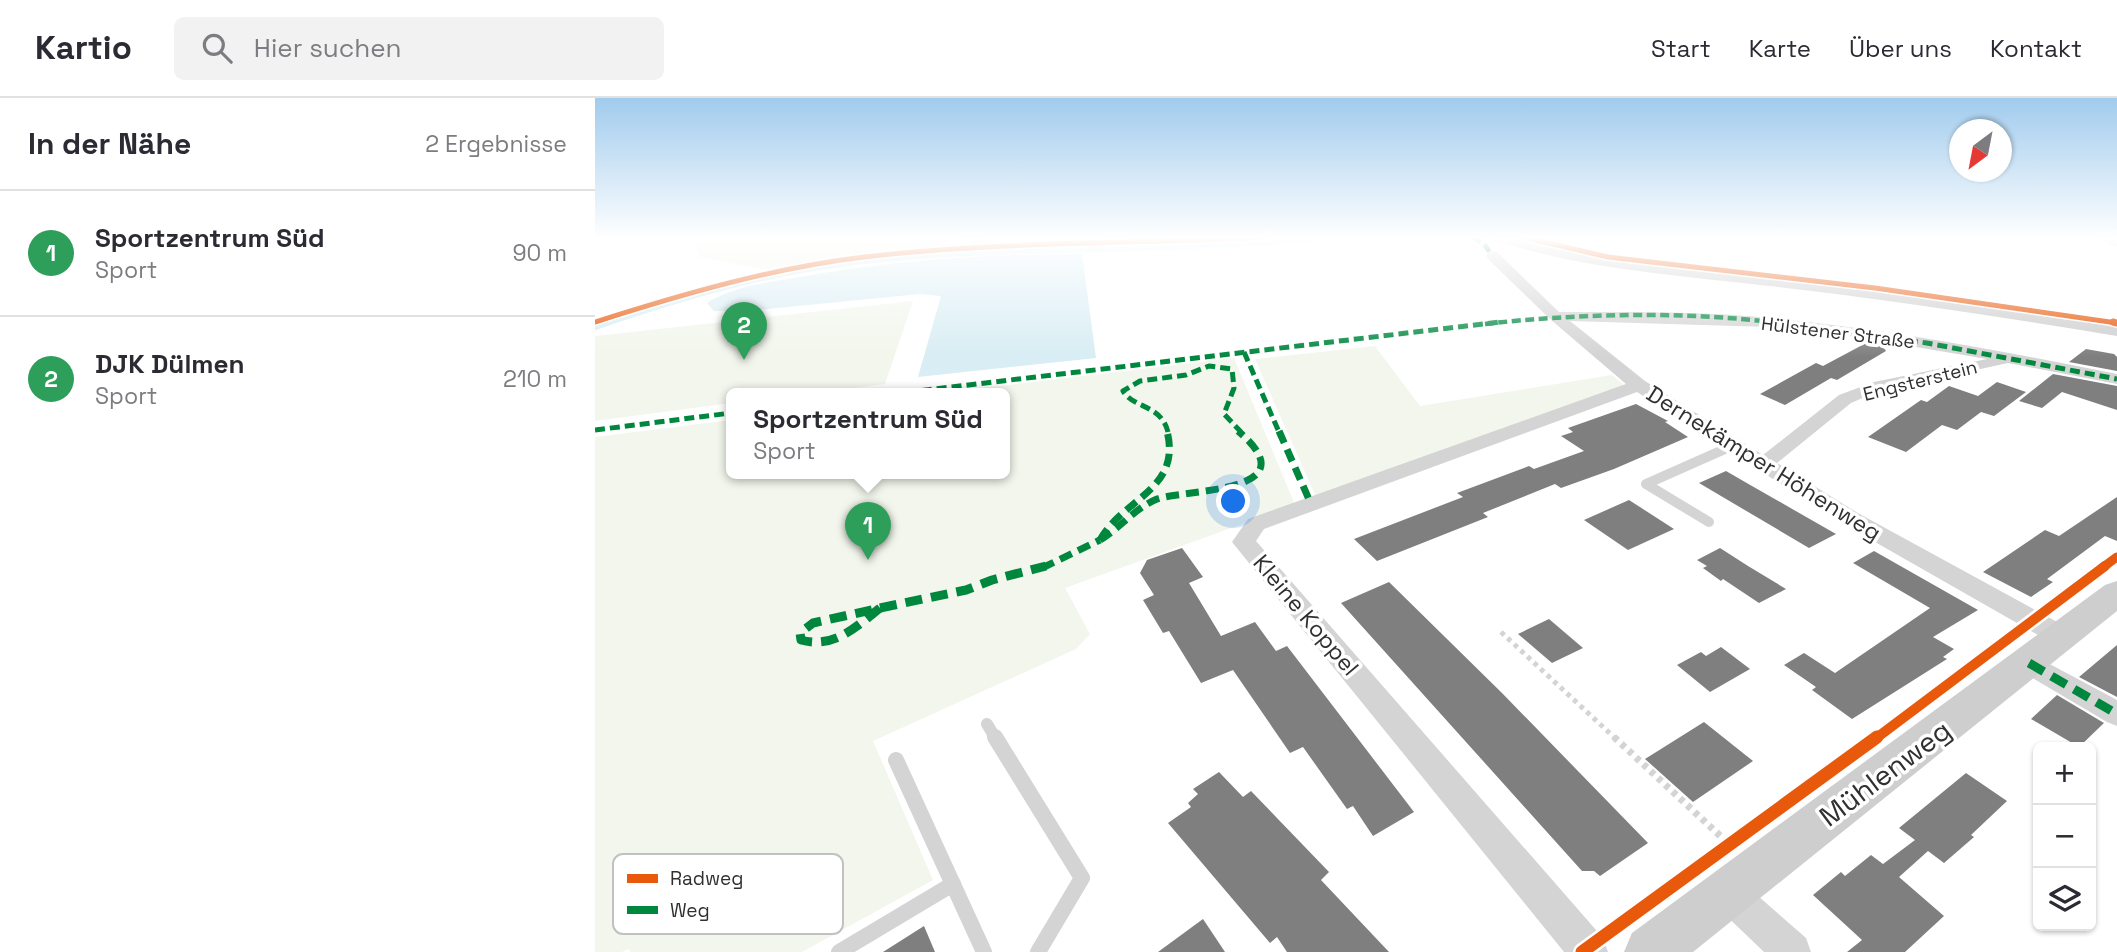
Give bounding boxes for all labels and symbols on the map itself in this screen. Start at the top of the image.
north arrow [1949,119,2012,182]
pin: 2 [721,302,767,360]
street label: Hülstener Straße [1760,311,1916,354]
street label: Engsterstein [1860,354,1980,407]
street label: Dernekämper Höhenweg [1641,378,1887,548]
your location [1216,484,1250,518]
pin: 1 [845,502,891,560]
street label: Kleine Koppel [1247,548,1365,682]
street label: Mühlenweg [1812,712,1958,834]
legend [613,854,843,934]
text: Radweg [670,866,743,891]
text: Weg [670,898,710,923]

